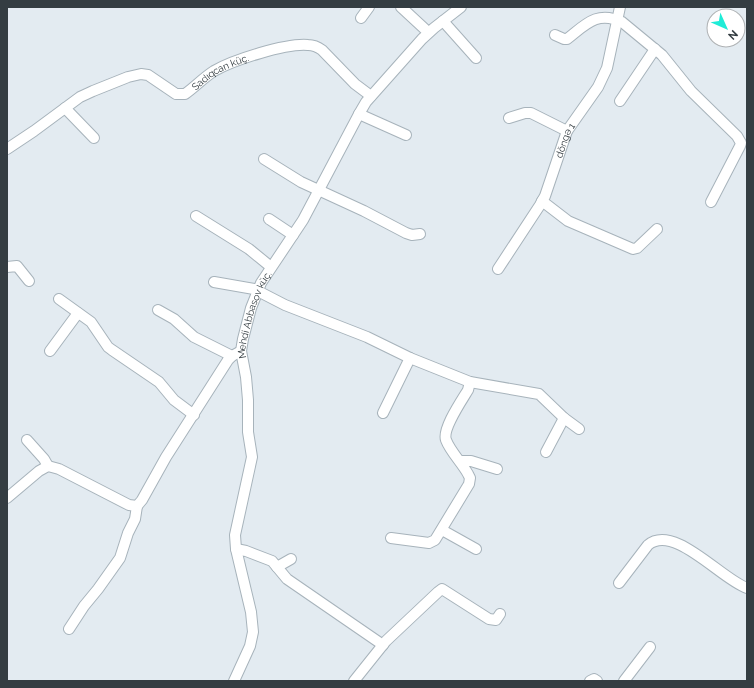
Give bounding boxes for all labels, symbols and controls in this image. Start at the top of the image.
north arrow [706,8,746,48]
text: N [725,27,740,42]
street label: Sadıqcan küç. [190,52,250,92]
street label: döngə 1 [553,120,578,159]
street label: Mehdi Abbasov küç. [236,269,274,359]

